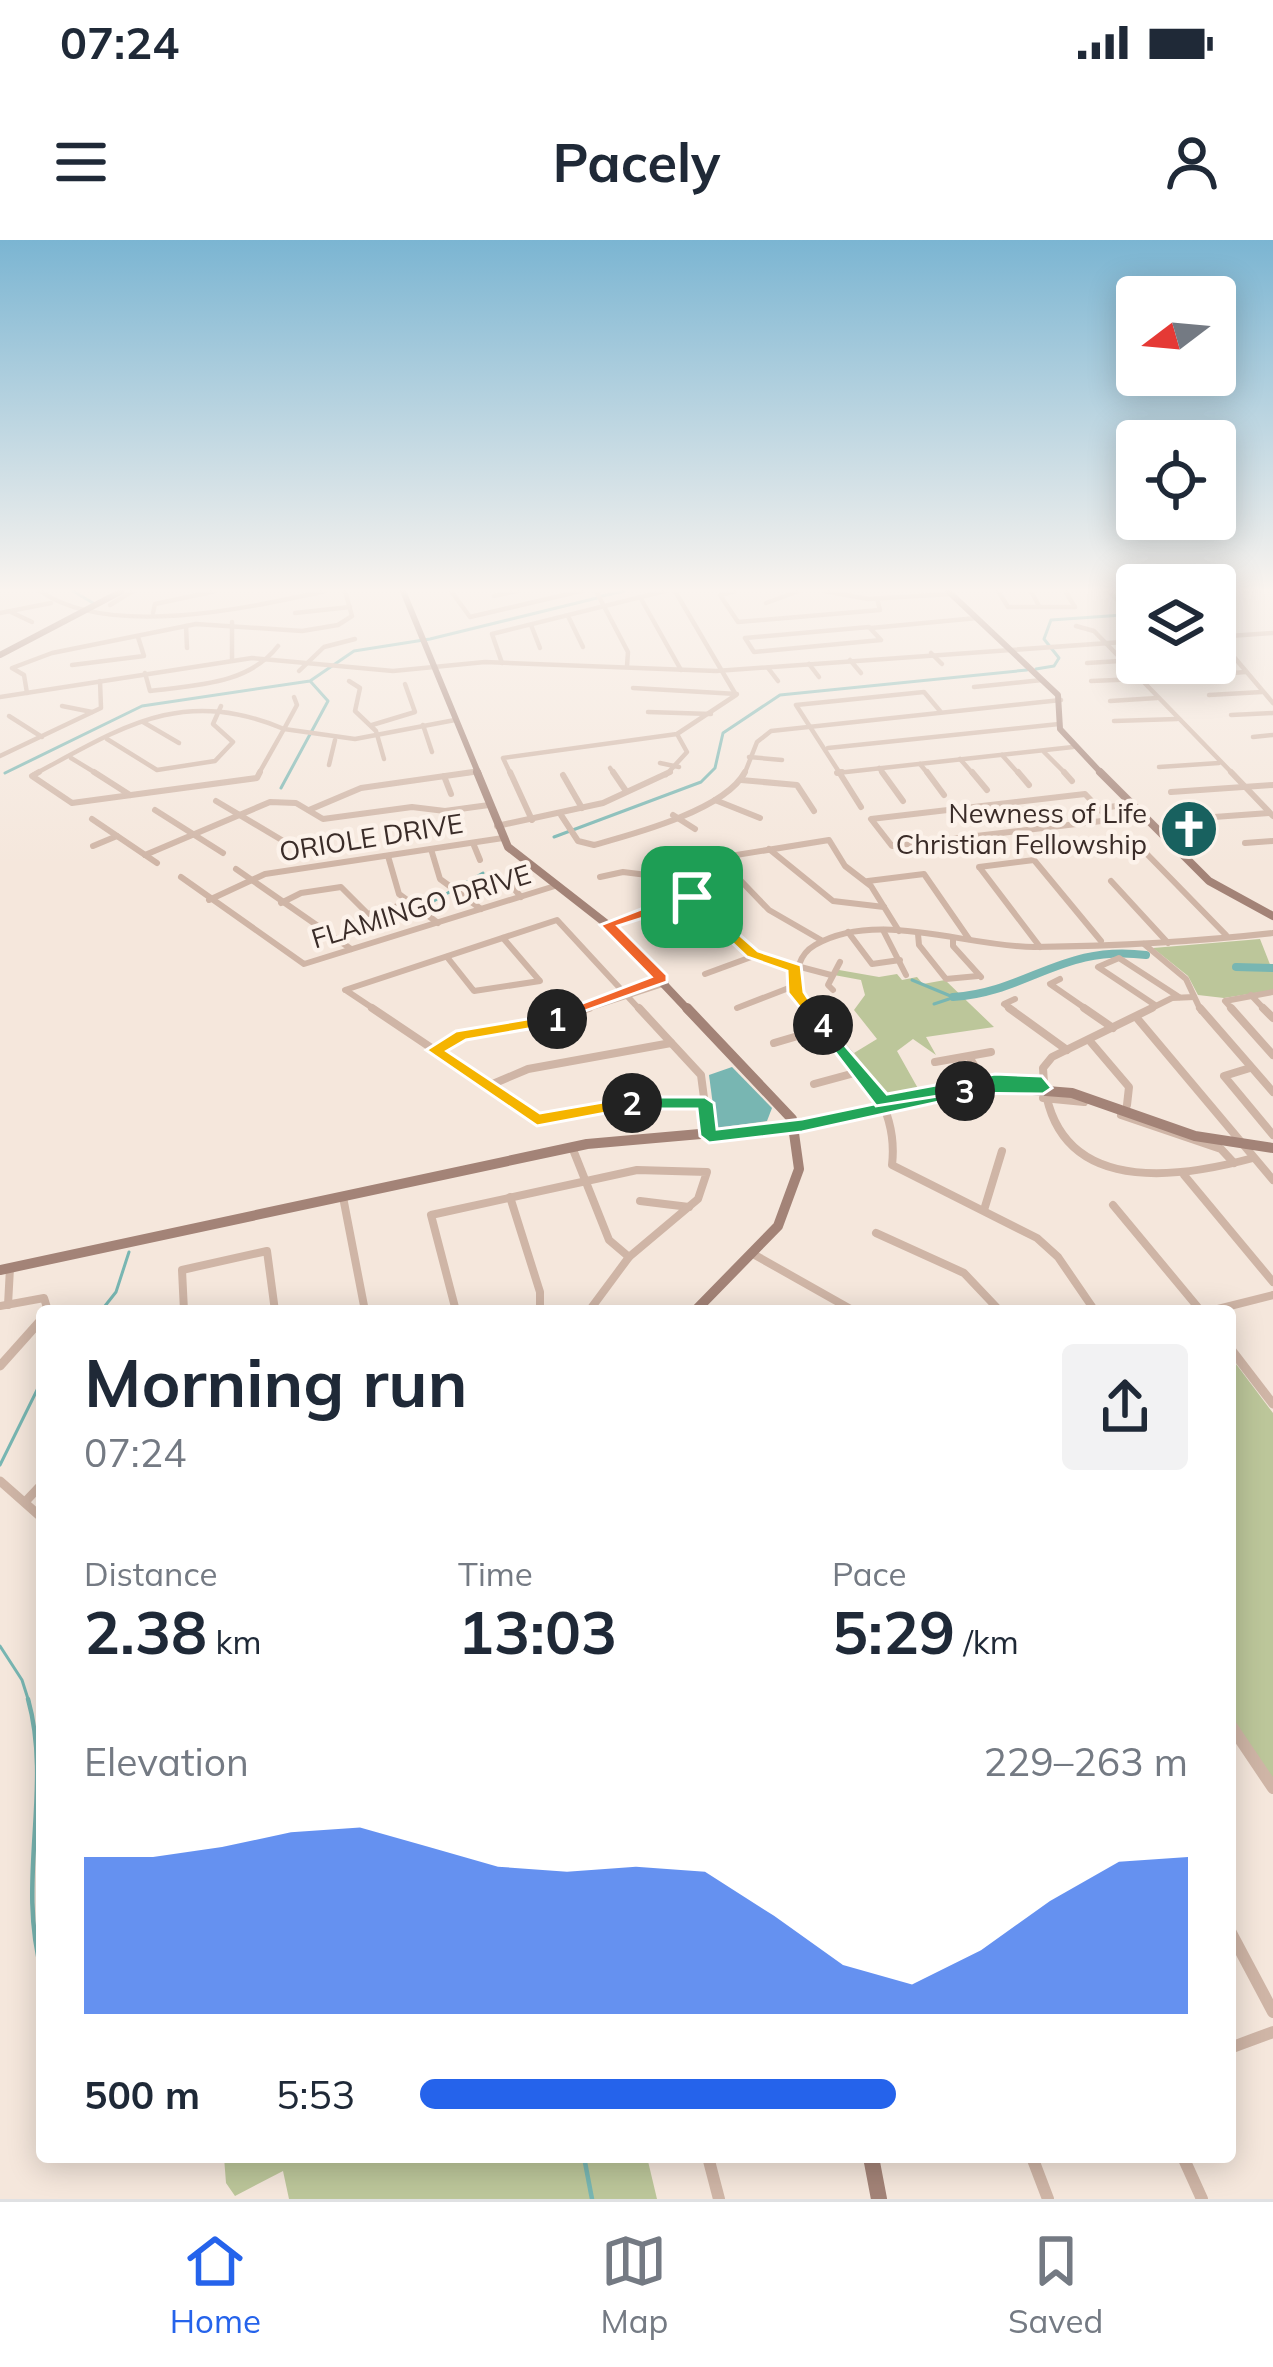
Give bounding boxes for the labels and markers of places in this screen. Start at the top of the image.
place label: Newness of Life Christian Fellowship [896,796,1147,861]
church icon: Newness of Life Christian Fellowship [1158,798,1220,860]
pin [641,846,743,948]
pin: 1 [527,989,587,1049]
pin: 4 [793,995,853,1055]
pin: 3 [935,1061,995,1121]
pin: 2 [602,1073,662,1133]

